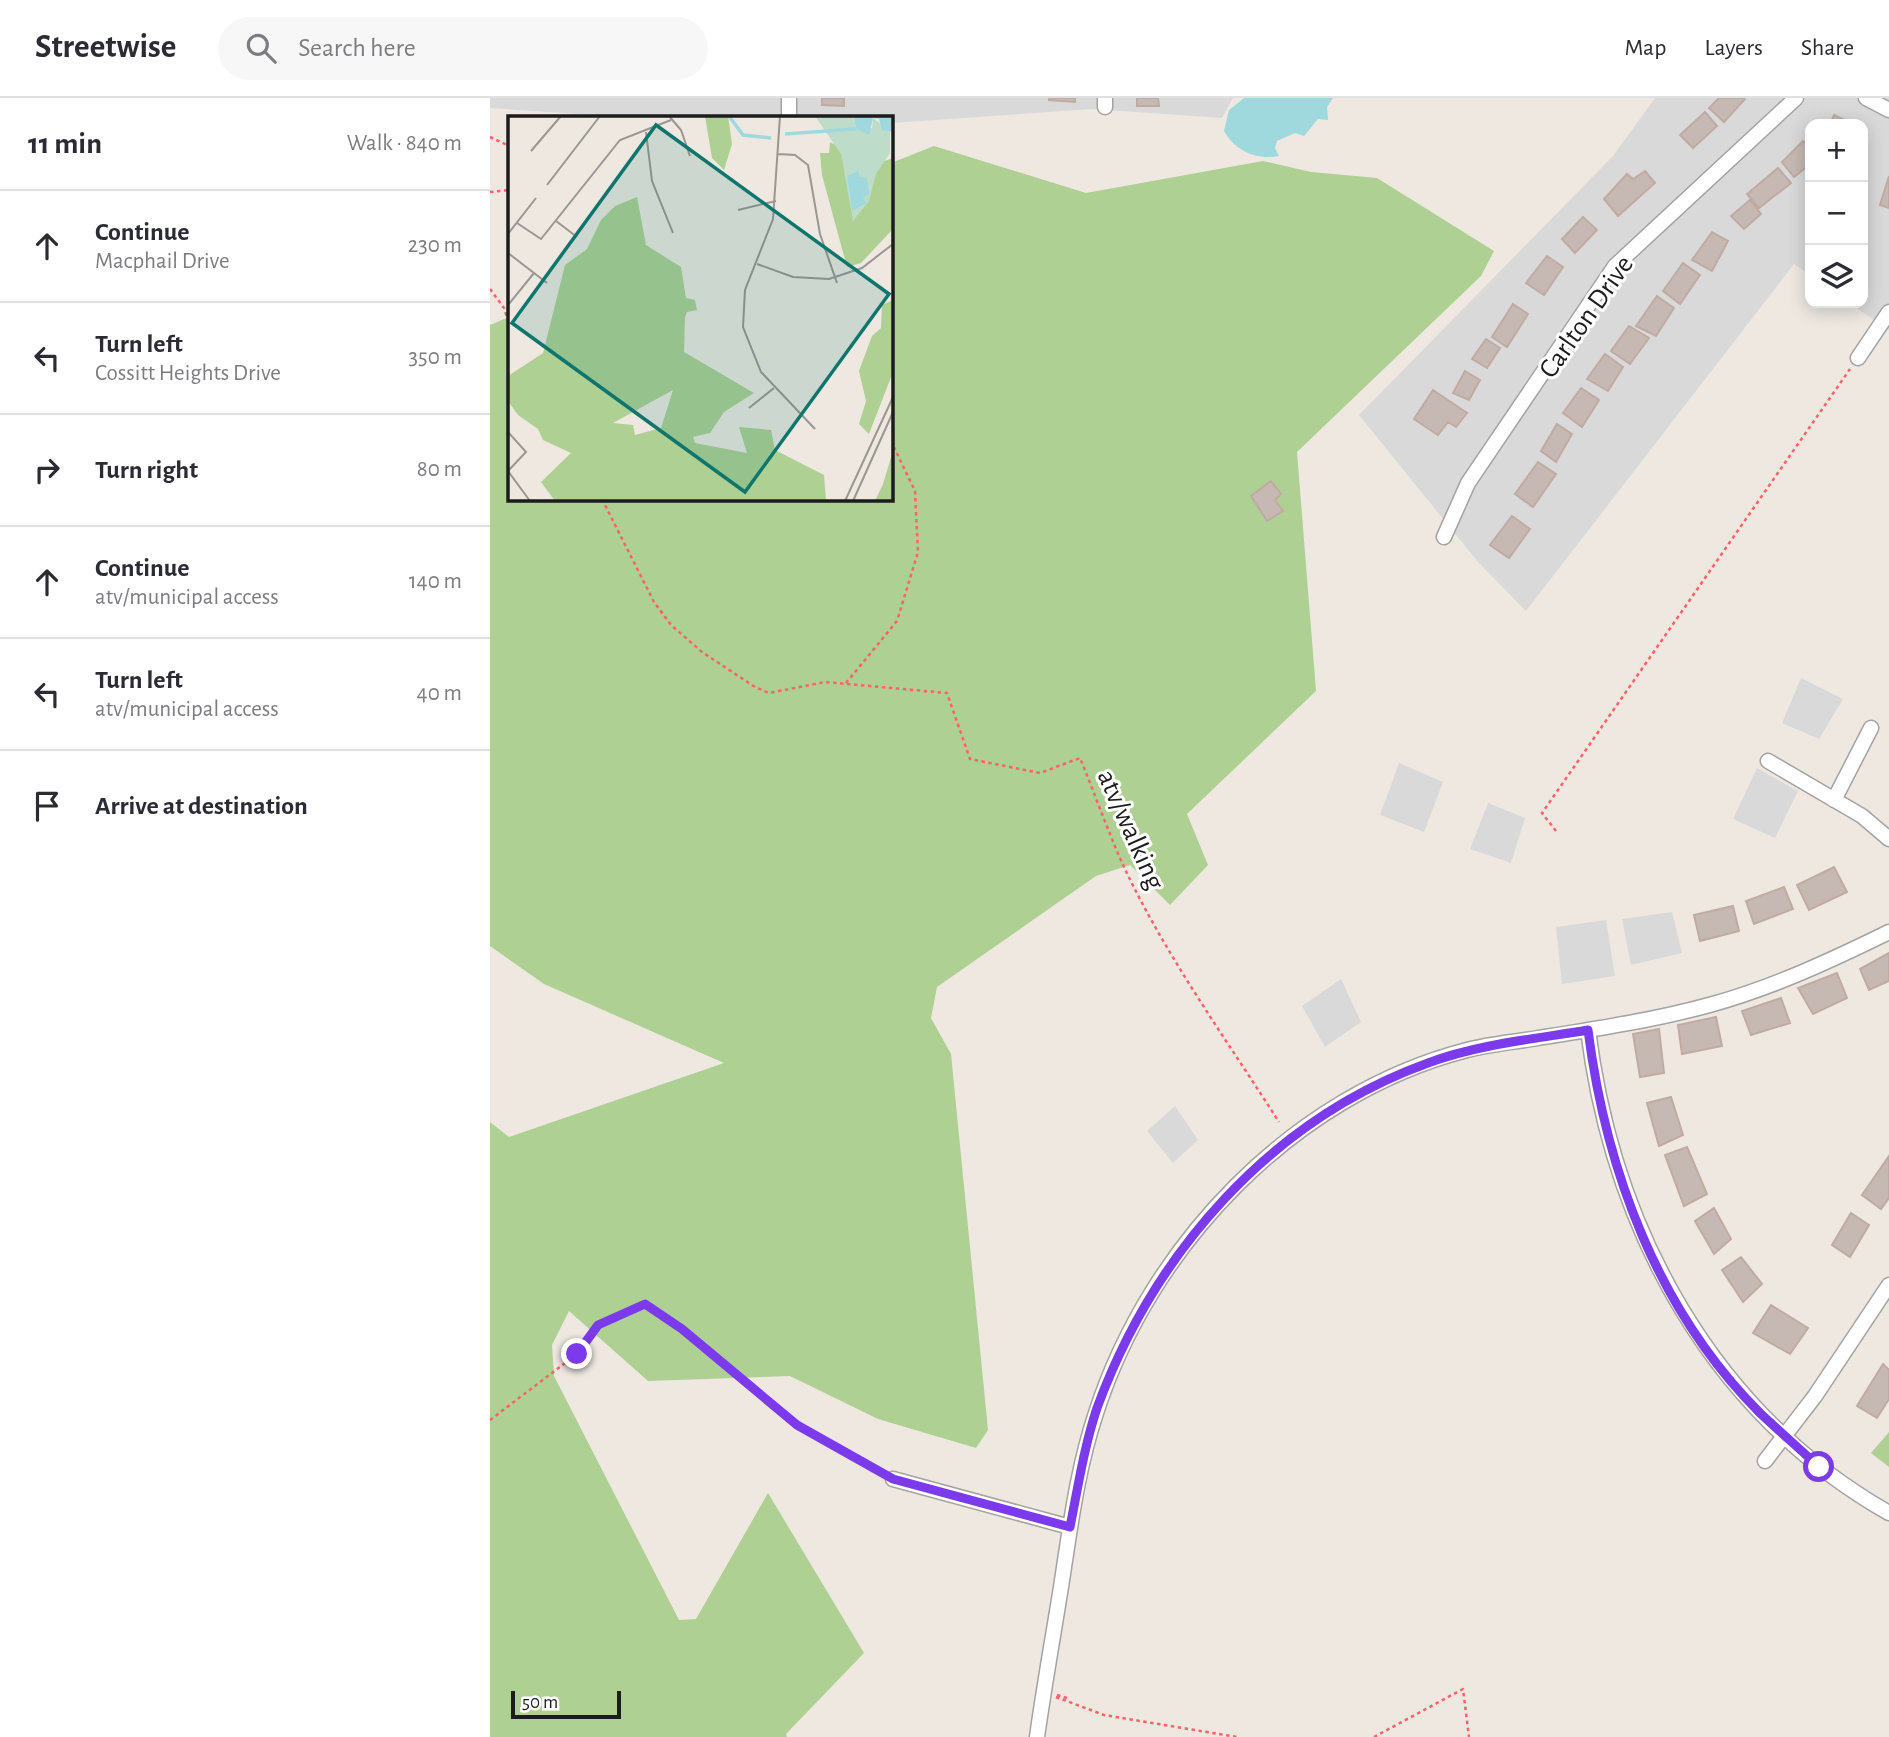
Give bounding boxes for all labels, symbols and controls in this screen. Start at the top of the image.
search box [218,17,708,80]
icon: search [242,29,280,67]
text: Streetwise [35,31,176,64]
text: Search here [298,35,416,61]
text: Map [1624,36,1666,60]
text: Layers [1704,36,1763,60]
text: Share [1801,36,1854,60]
inset map [508,116,892,500]
map controls [1805,119,1868,308]
button: + [1805,119,1868,182]
text: 11 min [28,129,102,159]
text: Walk · 840 m [347,132,462,155]
button: − [1805,182,1868,245]
text: Continue [95,219,190,245]
icon: ahead [28,227,66,265]
text: 230 m [408,234,462,257]
button: layers [1805,245,1868,308]
text: Macphail Drive [95,250,230,273]
street label: Carlton Drive [1534,251,1639,384]
text: Turn left [95,331,183,357]
icon: left [28,339,66,377]
text: 350 m [409,346,462,369]
text: Cossitt Heights Drive [95,362,281,385]
icon: right [28,451,66,489]
text: Turn right [95,457,198,483]
text: 80 m [417,458,462,481]
text: Continue [95,555,190,581]
icon: ahead [28,563,66,601]
text: 140 m [409,570,462,593]
text: atv/municipal access [95,586,279,609]
text: Turn left [95,667,183,693]
icon: left [28,675,66,713]
text: 40 m [417,682,462,705]
text: atv/municipal access [95,698,279,721]
street label: atv/walking [1091,766,1169,894]
icon: arrive [28,787,66,825]
text: Arrive at destination [95,793,308,819]
route end [561,1338,592,1369]
route start [1803,1451,1834,1482]
scale bar [511,1688,621,1720]
text: 50 m [522,1693,558,1712]

